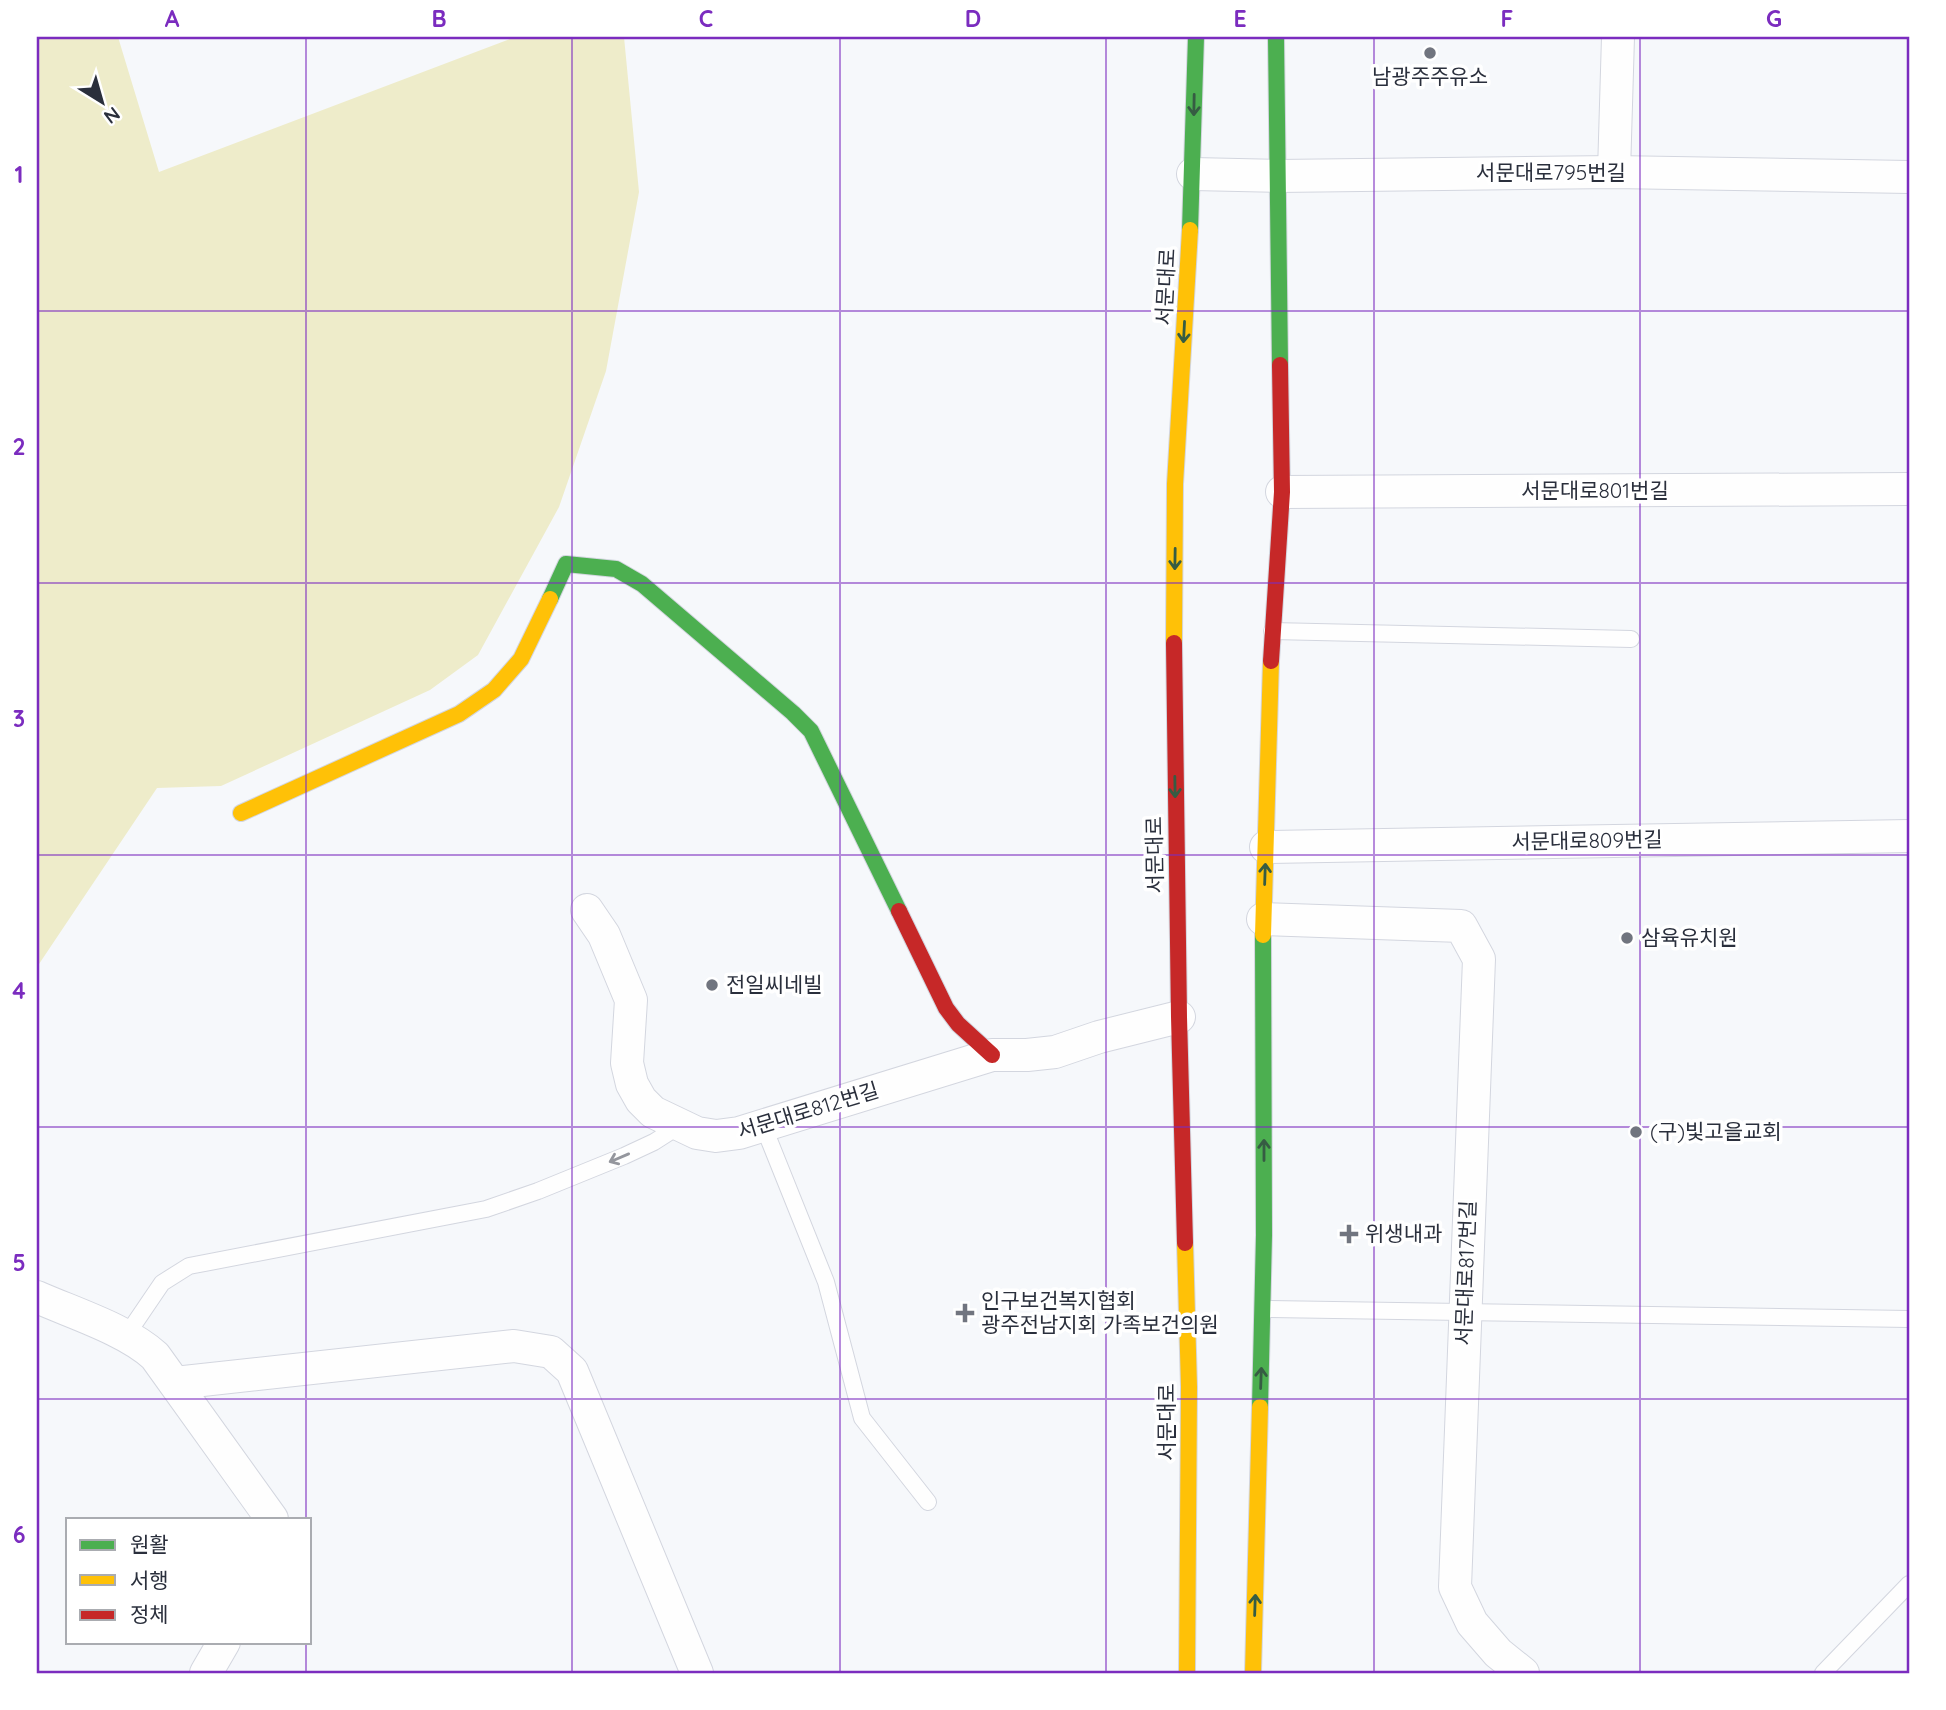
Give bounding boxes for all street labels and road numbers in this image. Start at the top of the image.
street label: 서문대로795번길 [1476,159,1626,185]
street label: 서문대로 [1150,248,1180,326]
street label: 서문대로801번길 [1521,477,1669,503]
street label: 서문대로 [1140,816,1168,894]
street label: 서문대로809번길 [1511,826,1663,854]
street label: 서문대로812번길 [734,1076,882,1144]
street label: 서문대로817번길 [1449,1200,1481,1346]
street label: 서문대로 [1153,1383,1179,1461]

